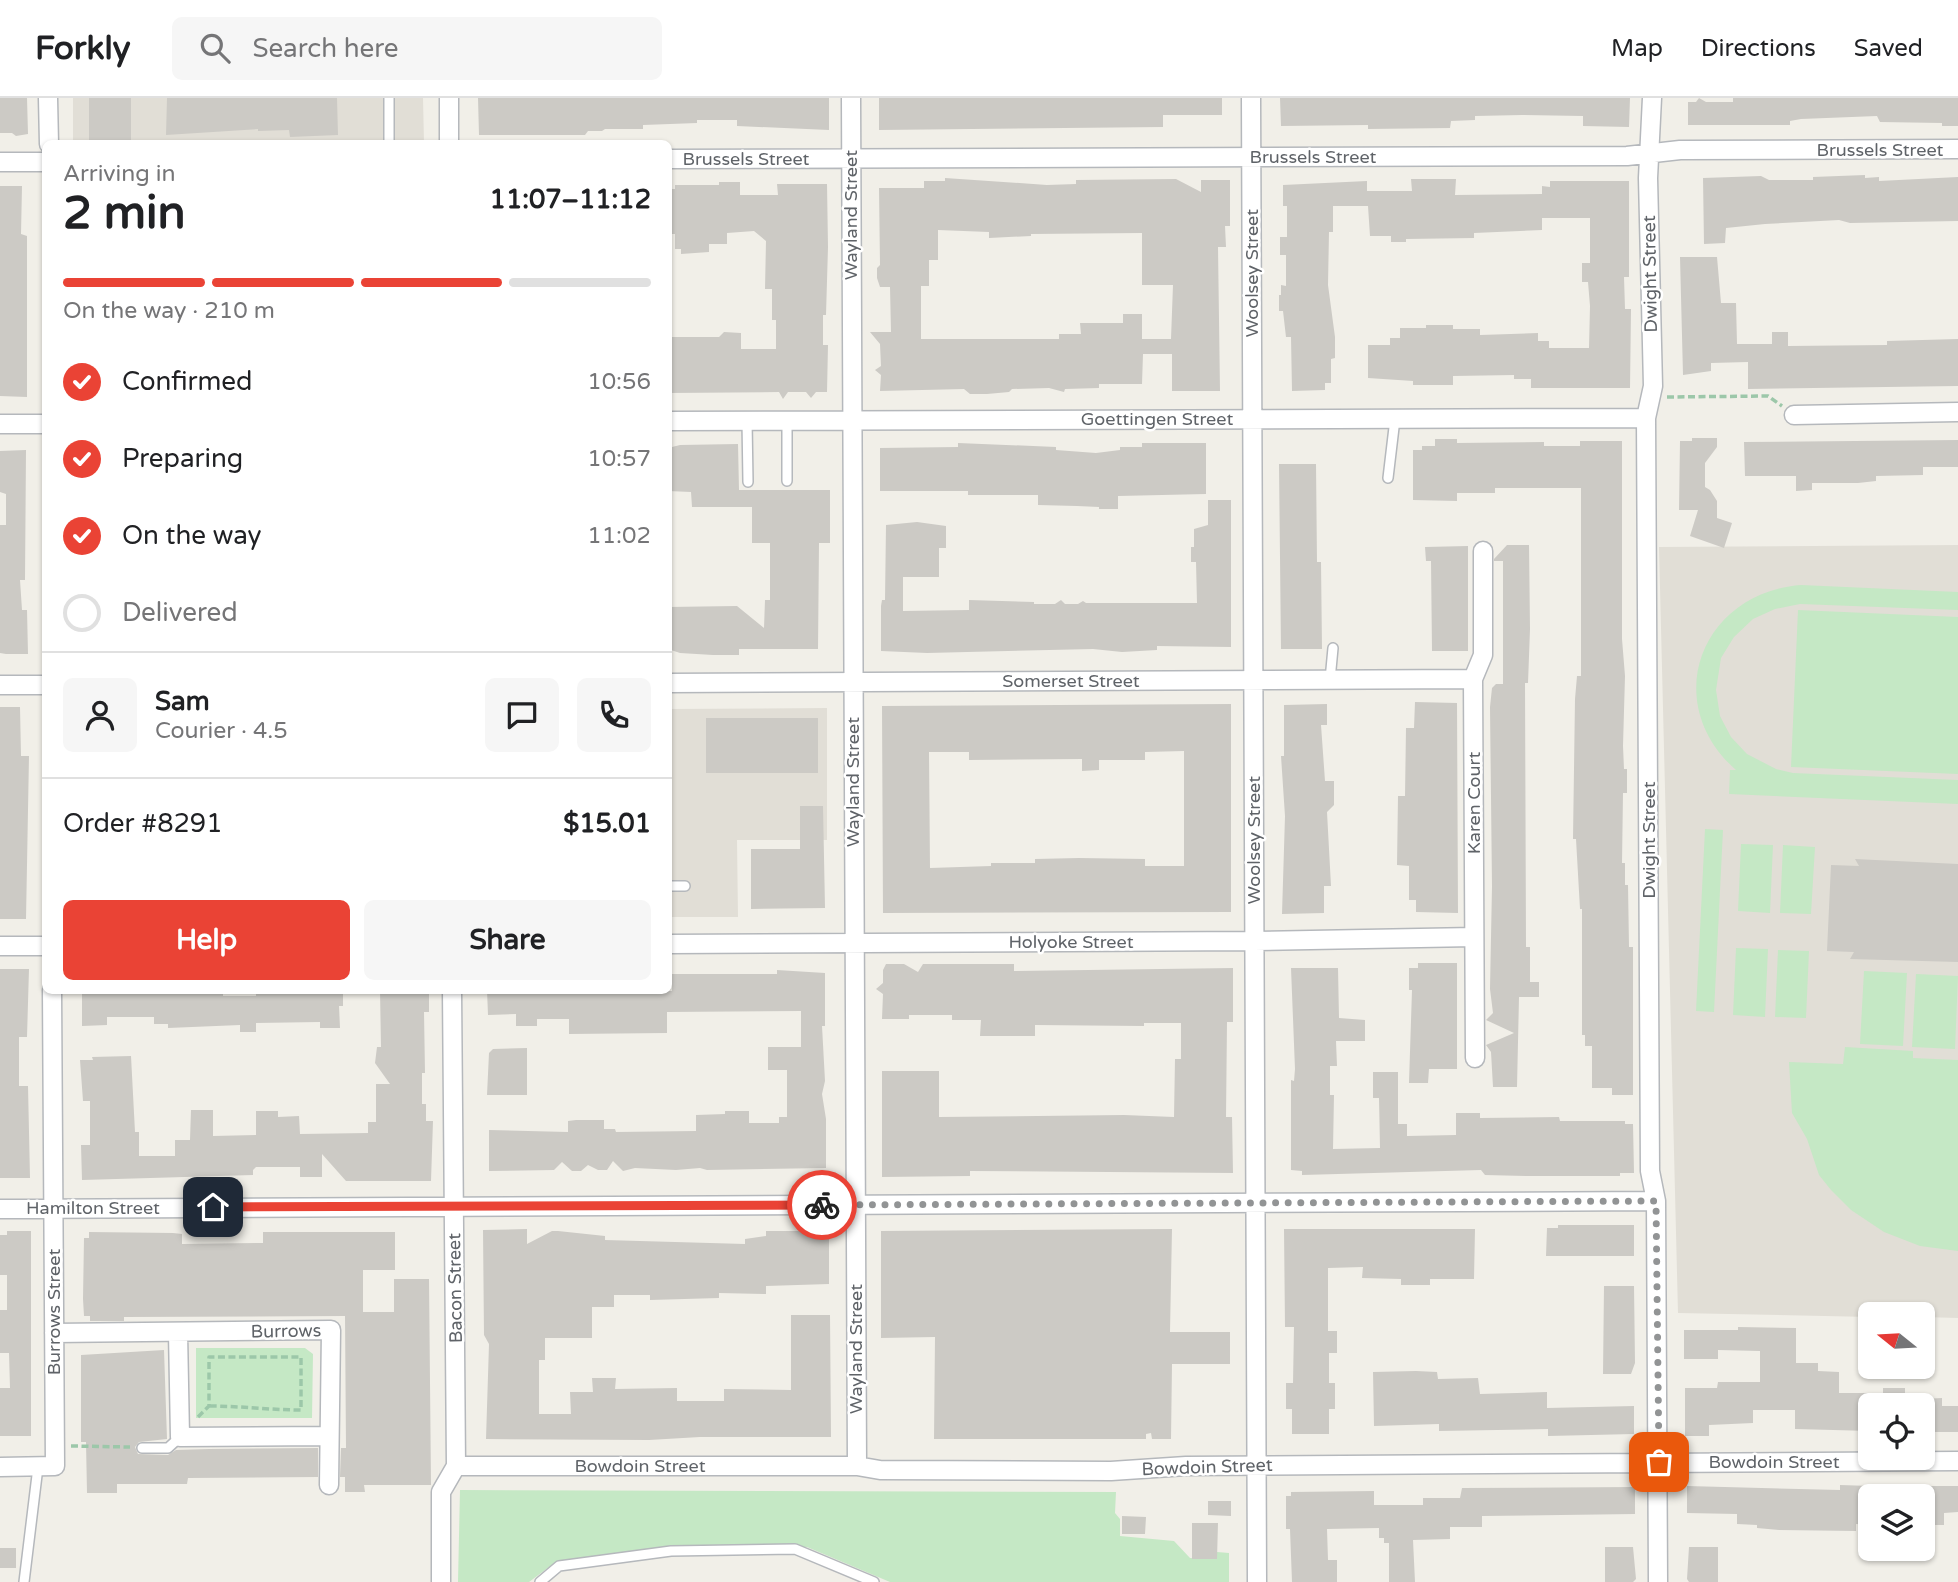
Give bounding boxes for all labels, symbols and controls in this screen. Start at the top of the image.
search box [172,17,662,80]
text: Forkly [35,29,130,68]
icon: search [196,29,234,67]
text: Search here [252,33,399,64]
text: Map [1611,34,1663,63]
text: Directions [1701,34,1816,63]
text: Saved [1854,34,1923,63]
street label: Brussels Street [1817,139,1944,161]
street label: Brussels Street [1250,146,1377,168]
street label: Brussels Street [683,148,810,170]
street label: Wayland Street [840,150,862,280]
text: Arriving in [63,160,176,188]
text: 11:07–11:12 [490,184,651,215]
text: 2 min [63,186,186,241]
street label: Woolsey Street [1241,209,1263,337]
street label: Dwight Street [1638,215,1662,333]
text: On the way · 210 m [63,297,275,325]
icon: check [63,363,101,401]
text: Confirmed [122,366,252,397]
text: 10:56 [587,368,651,396]
street label: Goettingen Street [1081,408,1233,430]
icon: check [63,440,101,478]
text: Preparing [122,443,243,474]
text: 10:57 [587,445,651,473]
icon: check [63,517,101,555]
text: On the way [122,520,262,551]
text: 11:02 [587,522,651,550]
text: Delivered [122,597,238,628]
street label: Somerset Street [1002,670,1140,692]
button: person [63,678,137,752]
button: chat [485,678,559,752]
button: phone [577,678,651,752]
text: Sam [155,686,210,717]
text: Courier · 4.5 [155,717,288,745]
street label: Wayland Street [842,717,864,847]
street label: Karen Court [1463,752,1485,854]
street label: Woolsey Street [1243,776,1265,904]
street label: Dwight Street [1638,781,1660,899]
text: Order #8291 [63,808,223,839]
text: $15.01 [563,808,651,839]
button: Help [63,900,350,980]
button: Share [364,900,651,980]
street label: Holyoke Street [1008,931,1134,953]
courier [787,1170,857,1240]
pin [183,1177,243,1237]
icon: bike [803,1186,841,1224]
icon: home [194,1188,232,1226]
street label: Hamilton Street [26,1197,160,1219]
street label: Bacon Street [443,1233,467,1343]
street label: Burrows Street [43,1249,65,1375]
street label: Wayland Street [845,1284,867,1414]
north arrow [1858,1302,1936,1379]
map controls [1858,1302,1935,1561]
street label: Burrows [251,1319,321,1343]
button: locate [1858,1393,1935,1470]
pin [1629,1432,1689,1492]
icon: bag [1640,1443,1678,1481]
street label: Bowdoin Street [1708,1451,1840,1473]
street label: Bowdoin Street [1141,1454,1273,1480]
street label: Bowdoin Street [574,1455,706,1477]
button: layers [1858,1484,1935,1561]

